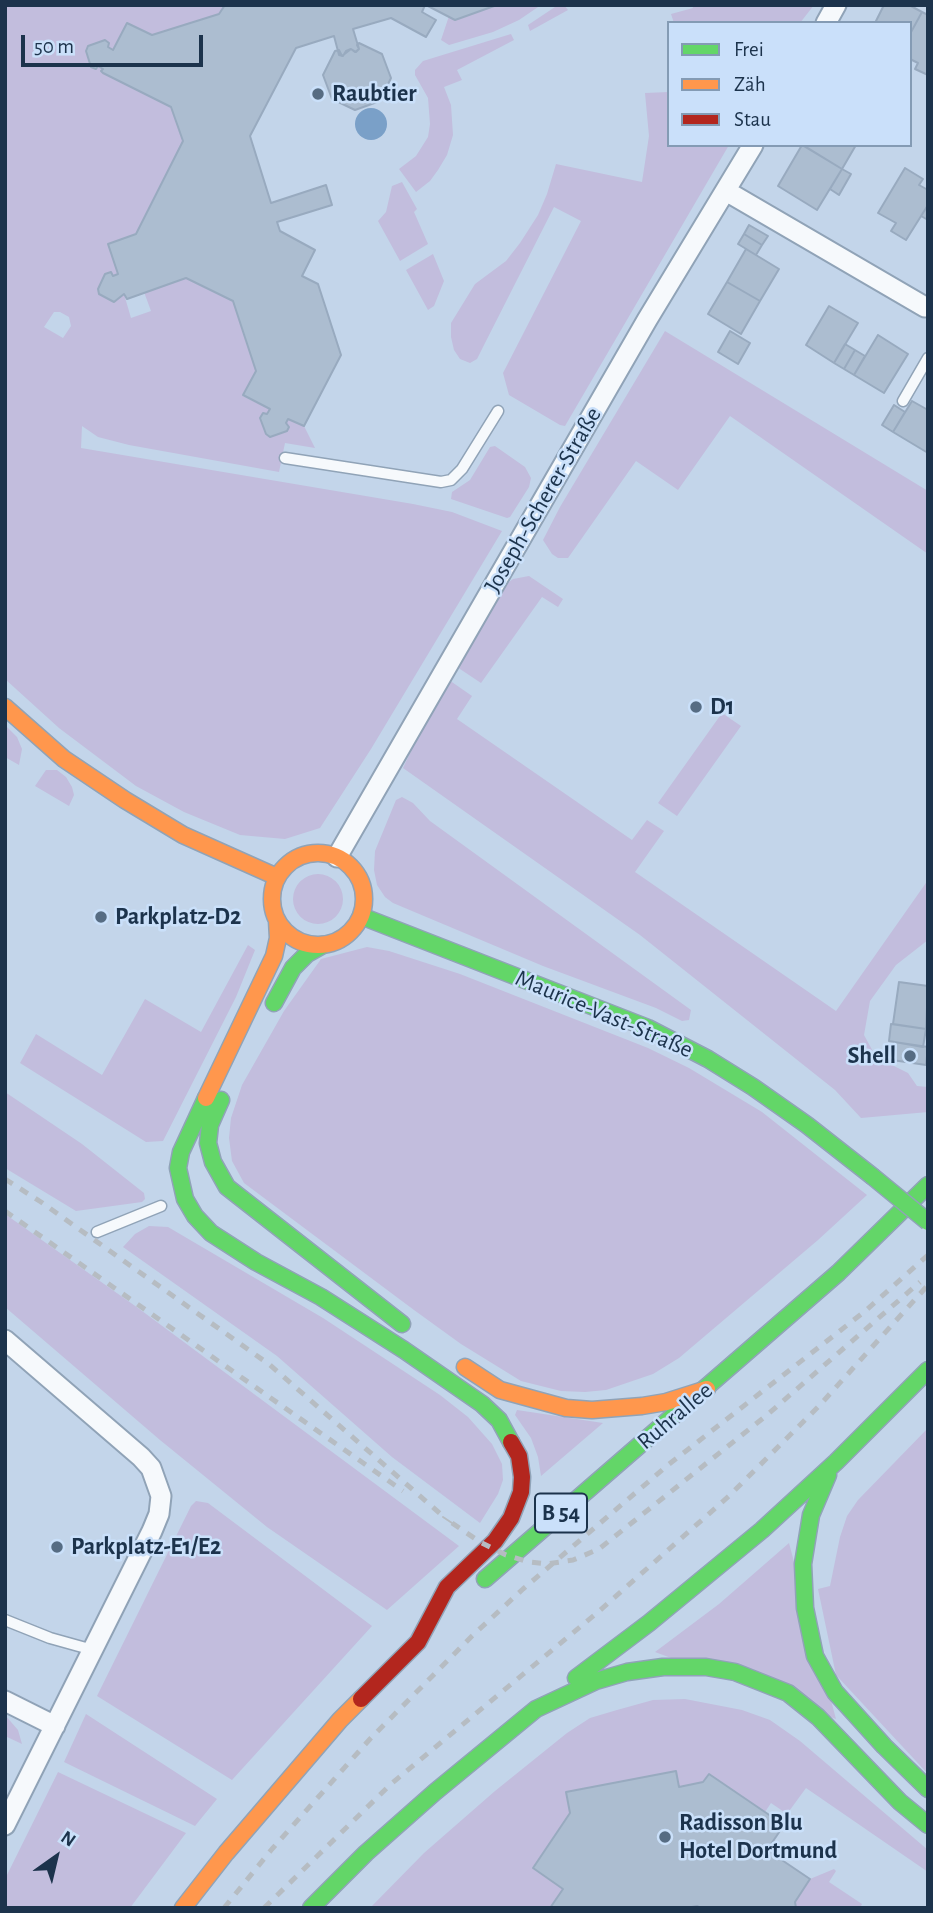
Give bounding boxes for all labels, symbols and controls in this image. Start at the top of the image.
scale bar [24,21,206,65]
legend [667,21,912,147]
text: 50 m [34,36,74,57]
text: Frei [734,39,764,60]
text: Zäh [734,74,766,95]
place label: Raubtier [332,80,417,108]
marker: Raubtier [310,86,326,102]
text: Stau [734,109,771,130]
street label: Joseph-Scherer-Straße [478,402,608,598]
place label: D1 [710,693,734,721]
marker: D1 [688,699,704,715]
place label: Parkplatz-D2 [115,903,241,931]
marker: Parkplatz-D2 [93,909,109,925]
street label: Maurice-Vast-Straße [511,964,697,1064]
place label: Shell [848,1042,896,1070]
marker: Shell [902,1048,918,1064]
street label: Ruhrallee [631,1376,719,1456]
road number: B 54 [535,1494,587,1532]
place label: Parkplatz-E1/E2 [71,1533,221,1561]
marker: Parkplatz-E1/E2 [49,1539,65,1555]
place label: Radisson Blu Hotel Dortmund [679,1809,837,1865]
north arrow [21,1822,91,1892]
text: N [57,1828,79,1851]
marker: Radisson Blu Hotel Dortmund [657,1829,673,1845]

